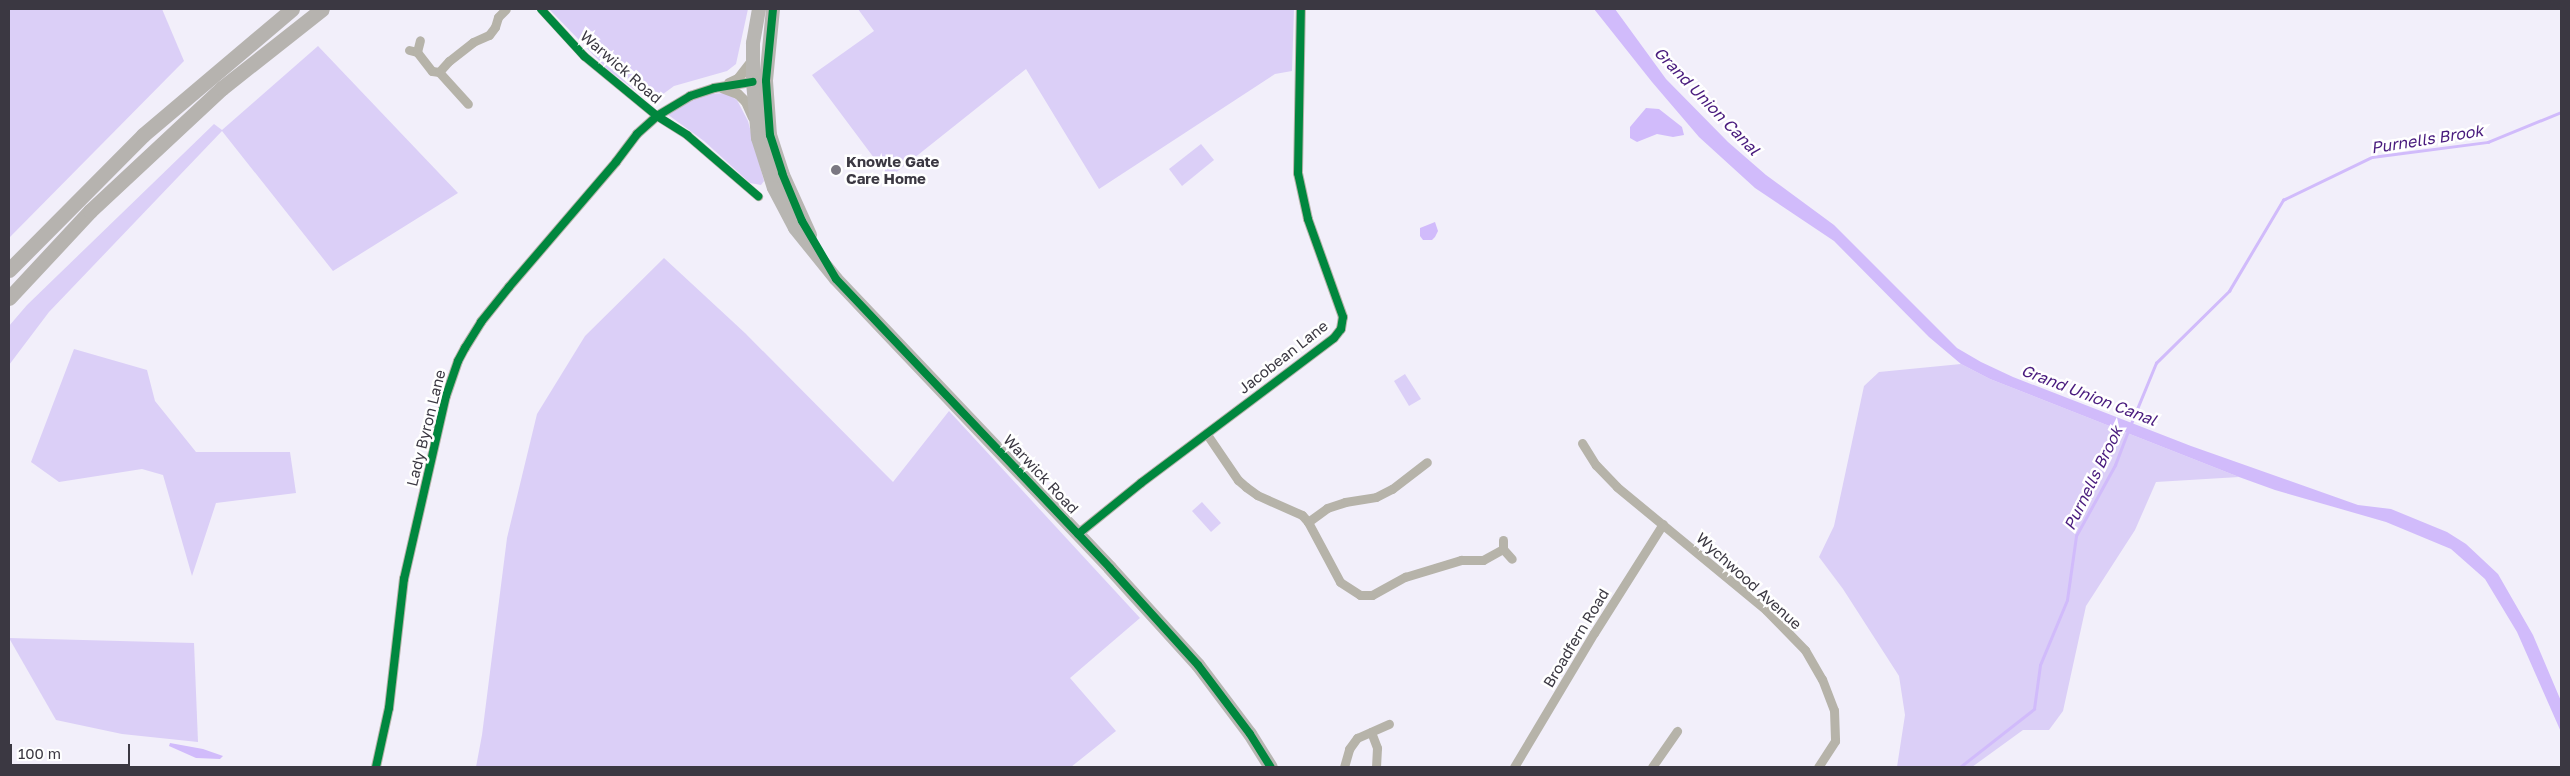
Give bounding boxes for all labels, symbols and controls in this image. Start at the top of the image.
street label: Warwick Road [577,27,665,107]
water label: Grand Union Canal [1650,43,1764,159]
water label: Purnells Brook [2370,121,2484,157]
place label: Knowle Gate Care Home [846,152,939,187]
marker: Knowle Gate Care Home [830,164,842,176]
street label: Jacobean Lane [1235,317,1331,397]
water label: Grand Union Canal [2019,360,2159,430]
street label: Lady Byron Lane [403,368,449,488]
water label: Purnells Brook [2060,423,2126,533]
street label: Warwick Road [1000,431,1082,517]
street label: Wychwood Avenue [1693,529,1805,633]
street label: Broadfern Road [1539,585,1613,691]
scale bar [12,734,132,766]
text: 100 m [18,744,61,762]

